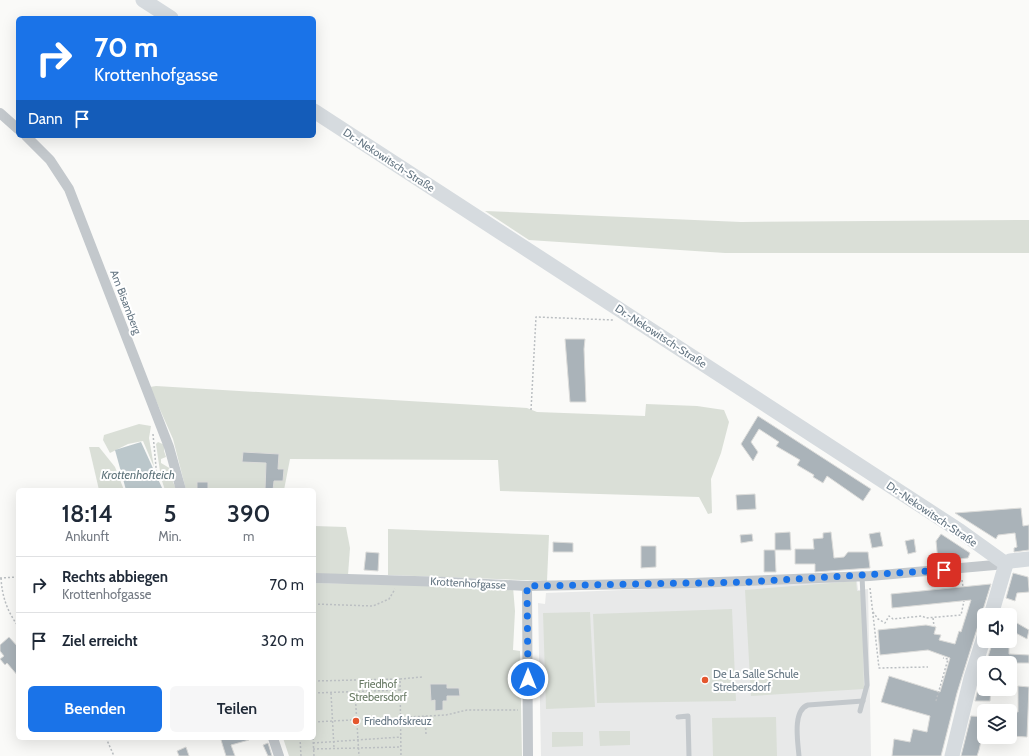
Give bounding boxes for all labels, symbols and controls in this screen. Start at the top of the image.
text: 70 m [94,30,158,64]
icon: right [28,32,80,84]
text: Krottenhofgasse [94,64,218,86]
icon: arrive [71,108,93,130]
text: Dann [28,110,63,128]
street label: Dr.-Nekowitsch-Straße [341,125,438,195]
street label: Am Bisamberg [107,268,145,337]
street label: Dr.-Nekowitsch-Straße [613,301,710,371]
water label: Krottenhofteich [101,467,175,482]
street label: Dr.-Nekowitsch-Straße [884,478,980,550]
text: 18:14 [62,499,113,528]
text: 5 [163,499,176,528]
text: 390 [227,499,270,528]
text: Ankunft [65,528,109,544]
text: Min. [158,528,182,544]
text: m [243,528,254,544]
pin [927,553,961,587]
icon: arrive [933,559,955,581]
text: Rechts abbiegen [62,568,168,586]
icon: right [28,574,50,596]
street label: Krottenhofgasse [430,574,507,592]
text: 70 m [270,576,304,594]
text: Krottenhofgasse [62,586,152,602]
map controls [977,608,1017,744]
button: sound [977,608,1017,648]
icon: arrive [28,630,50,652]
text: Ziel erreicht [62,632,138,650]
text: 320 m [261,632,304,650]
button: search [977,656,1017,696]
position arrow [507,658,549,700]
place label: De La Salle Schule Strebersdorf [713,667,799,694]
marker: De La Salle Schule Strebersdorf [700,675,710,685]
park label: Friedhof Strebersdorf [349,677,407,704]
button: Beenden [28,686,162,732]
button: Teilen [170,686,304,732]
button: layers [977,704,1017,744]
place label: Friedhofskreuz [364,714,432,728]
marker: Friedhofskreuz [351,716,361,726]

